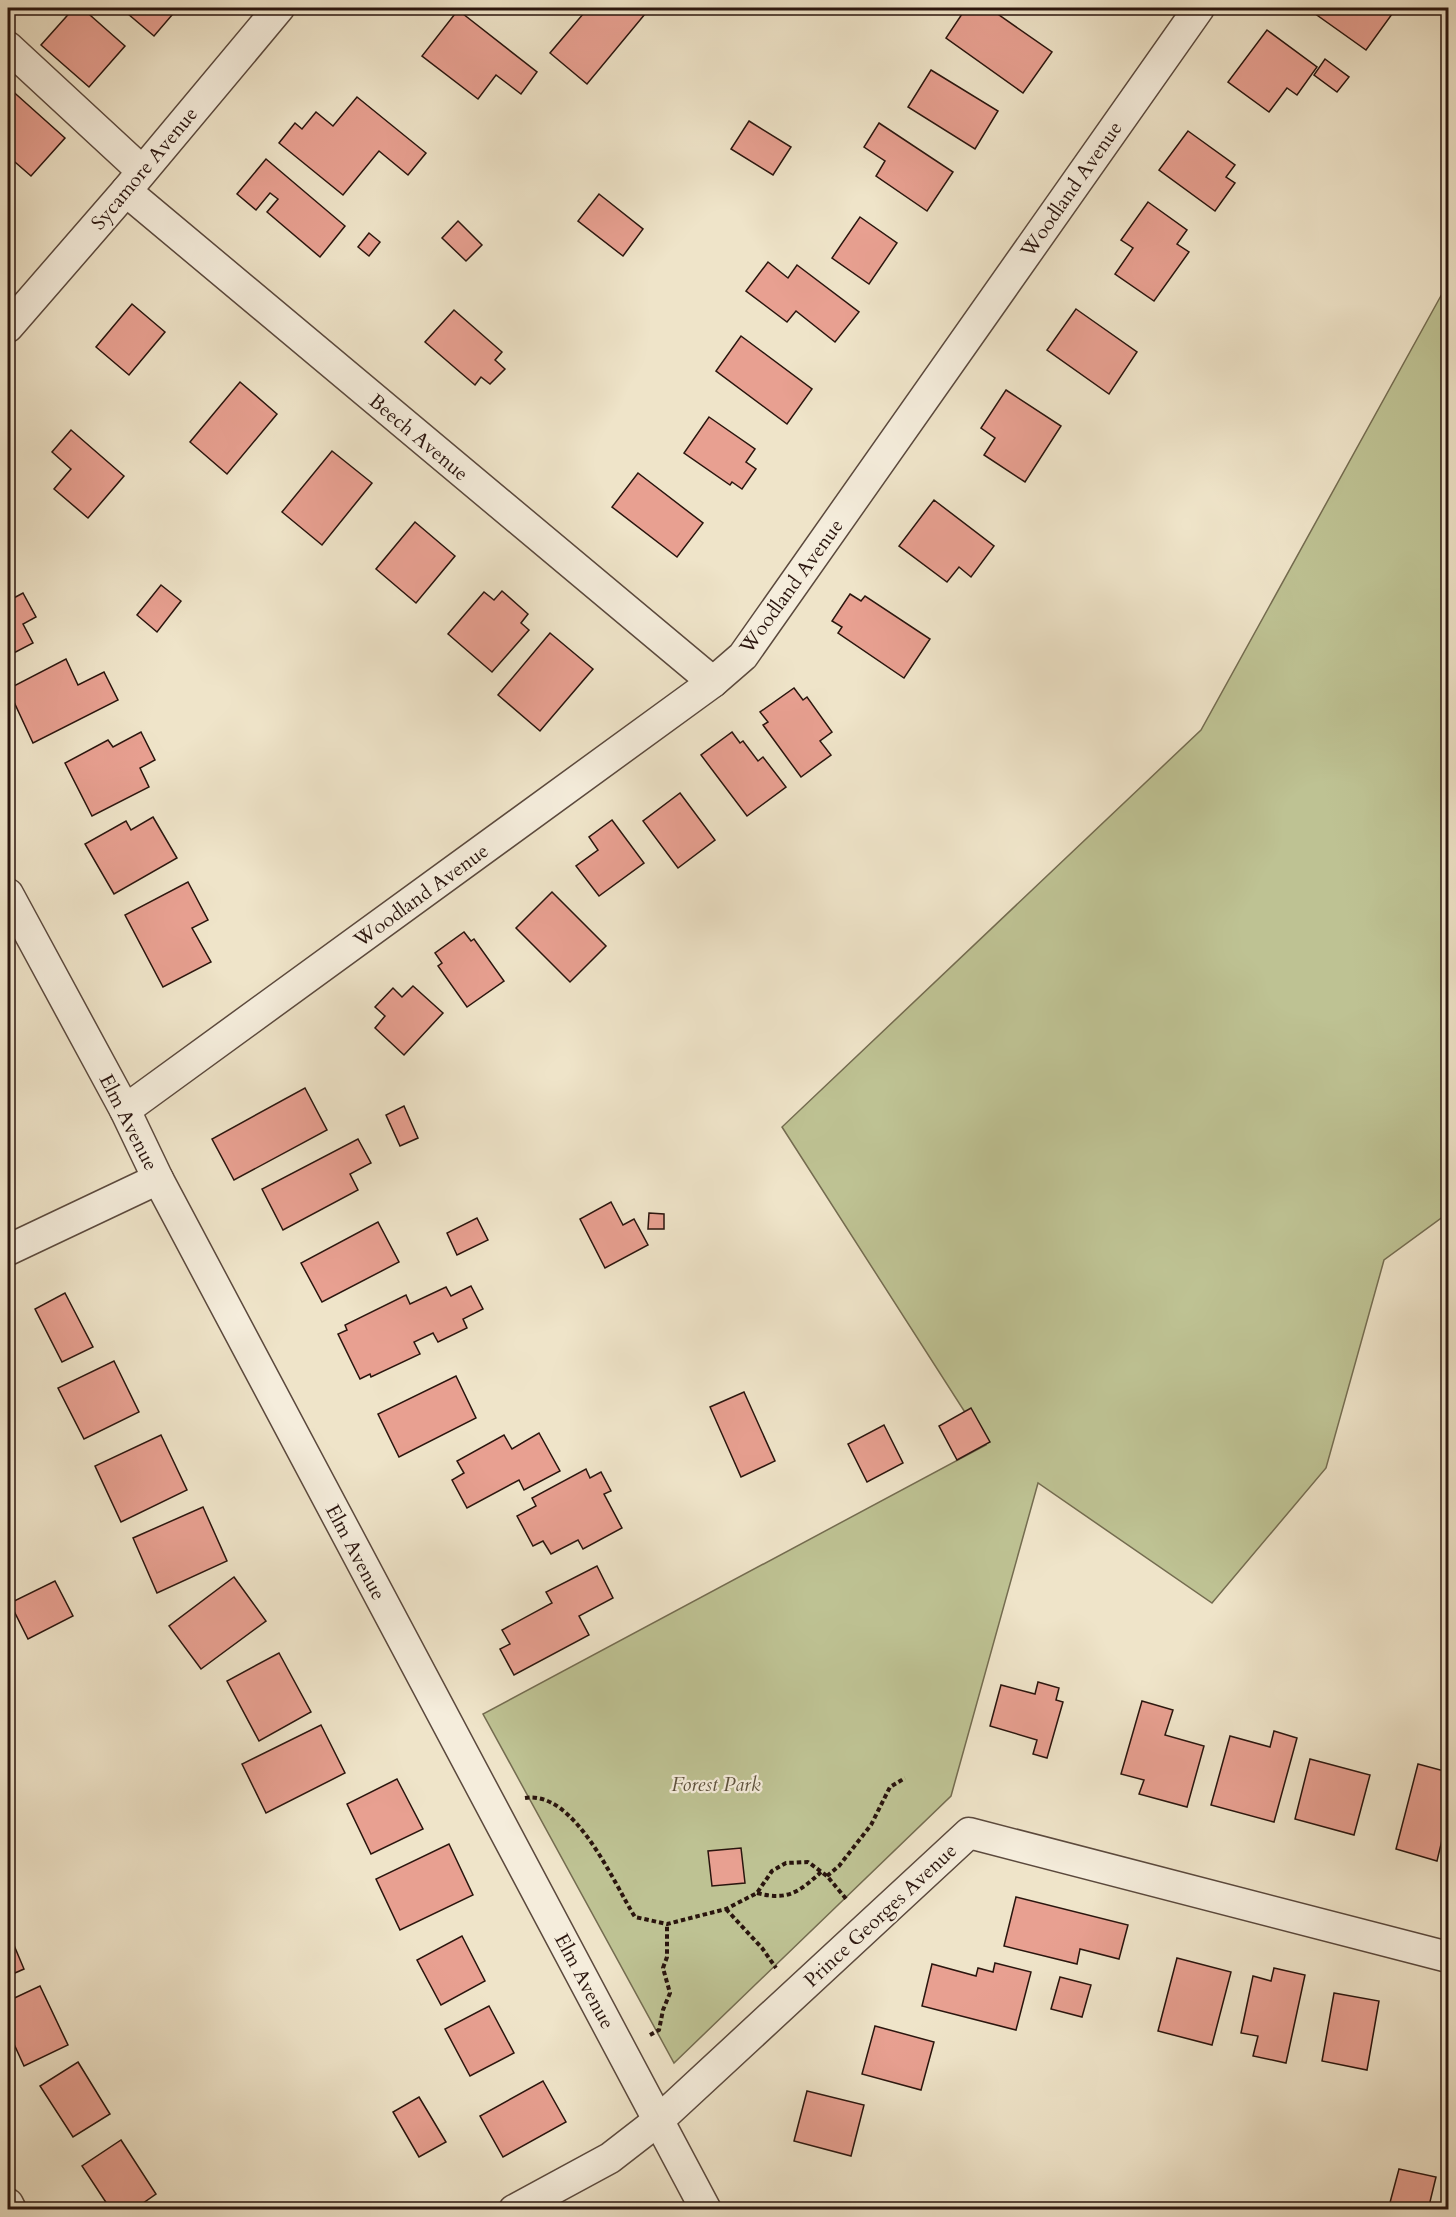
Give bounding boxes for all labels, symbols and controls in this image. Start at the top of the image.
street label: Sycamore Avenue [85,101,204,235]
street label: Woodland Avenue [1014,116,1128,264]
street label: Beech Avenue [363,388,474,487]
street label: Woodland Avenue [733,514,849,660]
street label: Woodland Avenue [348,837,494,954]
street label: Elm Avenue [93,1070,164,1175]
street label: Elm Avenue [319,1500,392,1605]
park label: Forest Park [671,1771,761,1798]
street label: Prince Georges Avenue [798,1837,963,1993]
street label: Elm Avenue [548,1929,621,2034]

